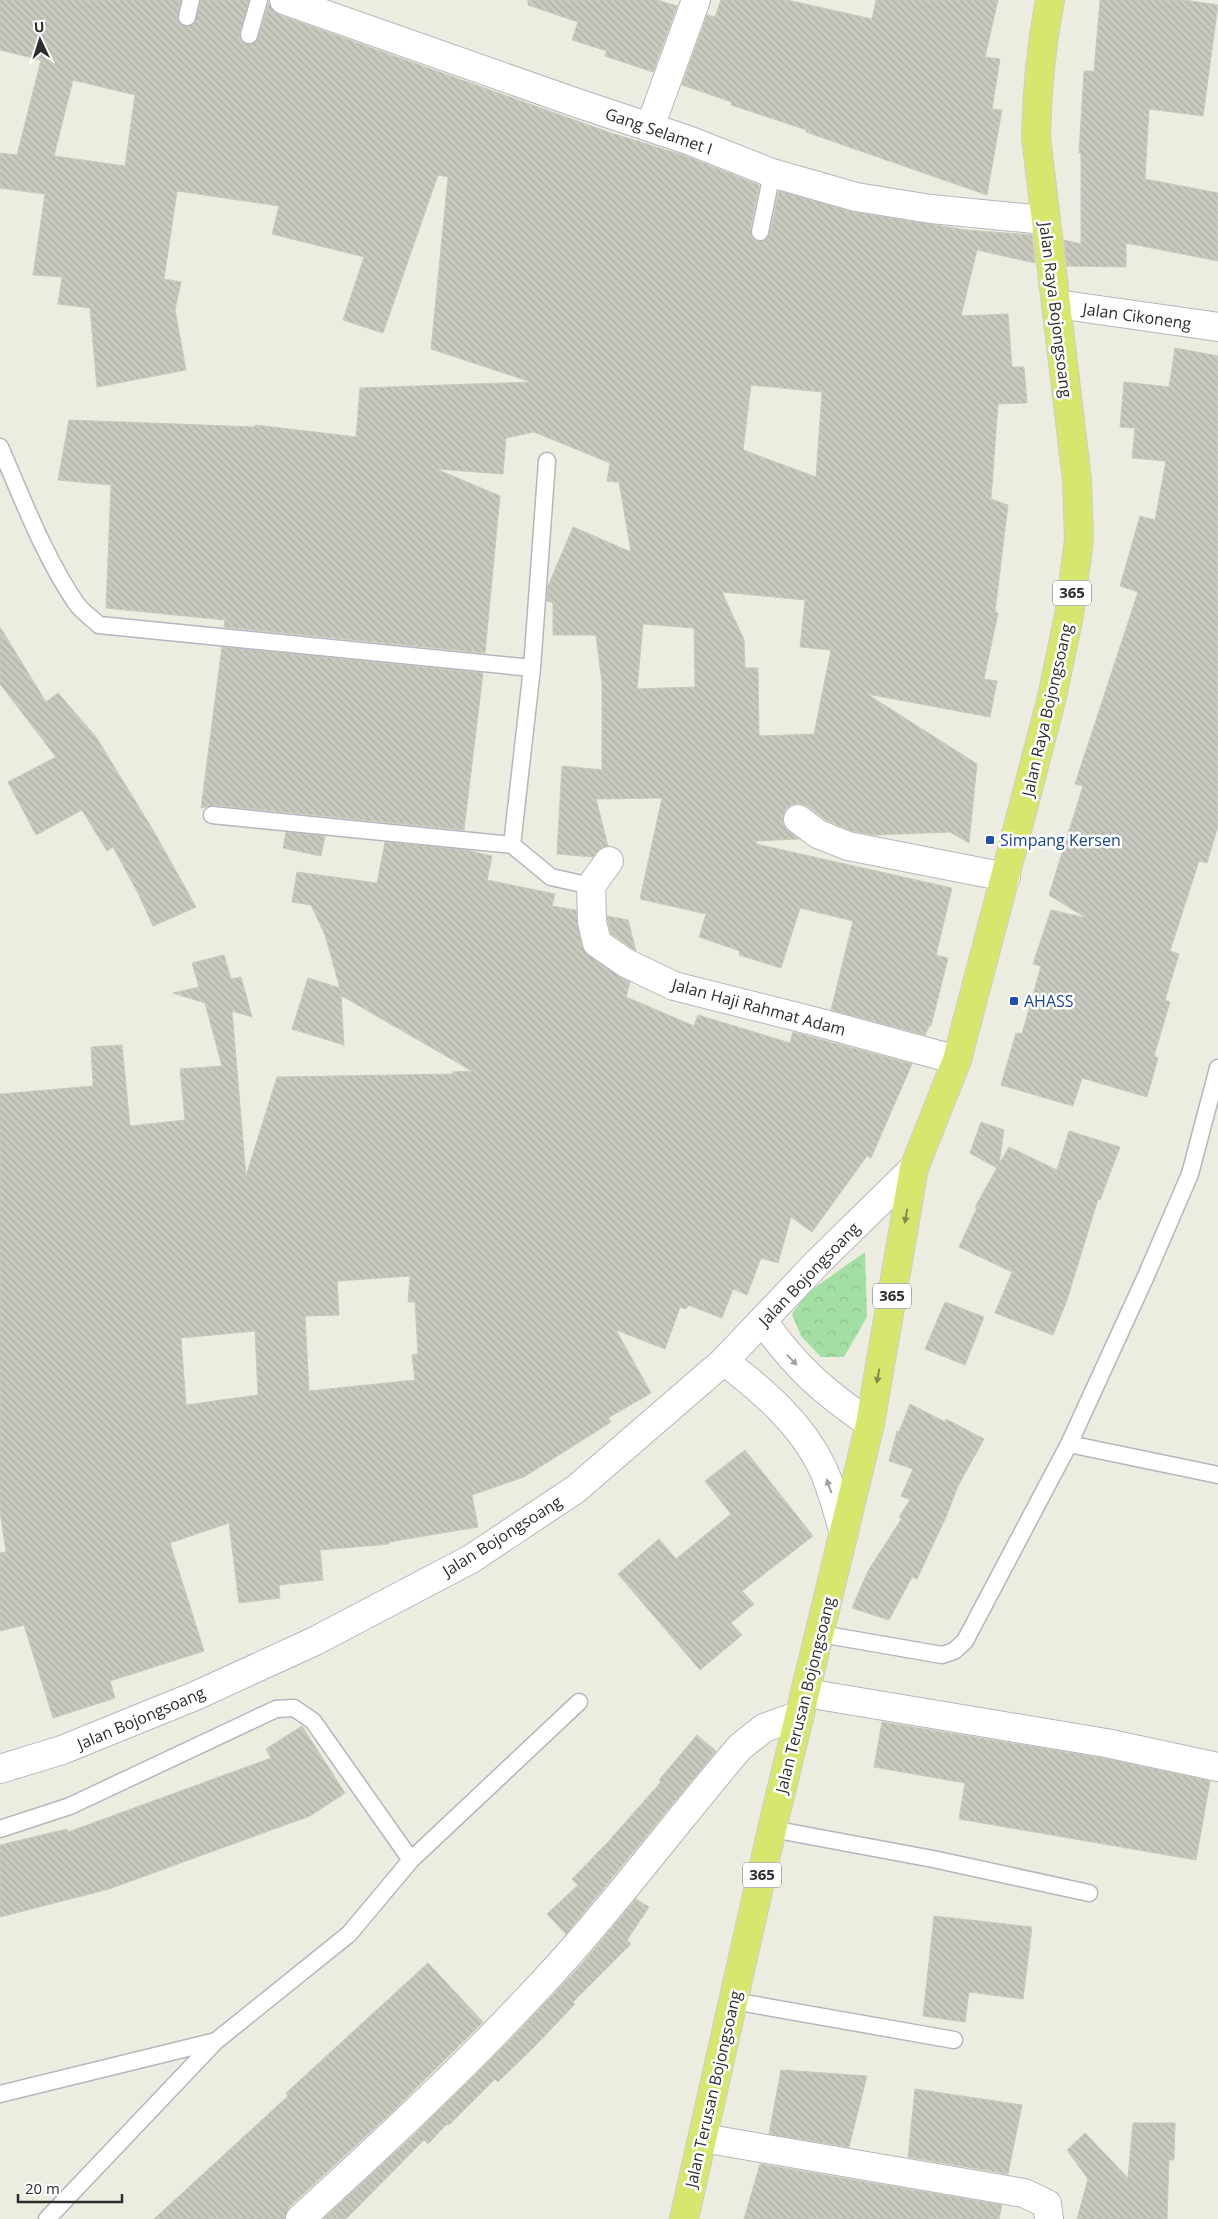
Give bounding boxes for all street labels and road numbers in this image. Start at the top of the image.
street label: Gang Selamet I [602,102,716,160]
street label: Jalan Raya Bojongsoang [1034,219,1078,399]
street label: Jalan Cikoneng [1079,297,1193,335]
road number: 365 [1053,580,1091,606]
street label: Jalan Raya Bojongsoang [1016,621,1078,801]
street label: Jalan Haji Rahmat Adam [668,973,848,1041]
street label: Jalan Bojongsoang [752,1217,865,1332]
road number: 365 [873,1284,911,1308]
street label: Jalan Bojongsoang [436,1490,566,1583]
street label: Jalan Terusan Bojongsoang [769,1594,840,1797]
street label: Jalan Bojongsoang [72,1681,209,1756]
road number: 365 [743,1862,781,1888]
street label: Jalan Terusan Bojongsoang [679,1988,746,2192]

